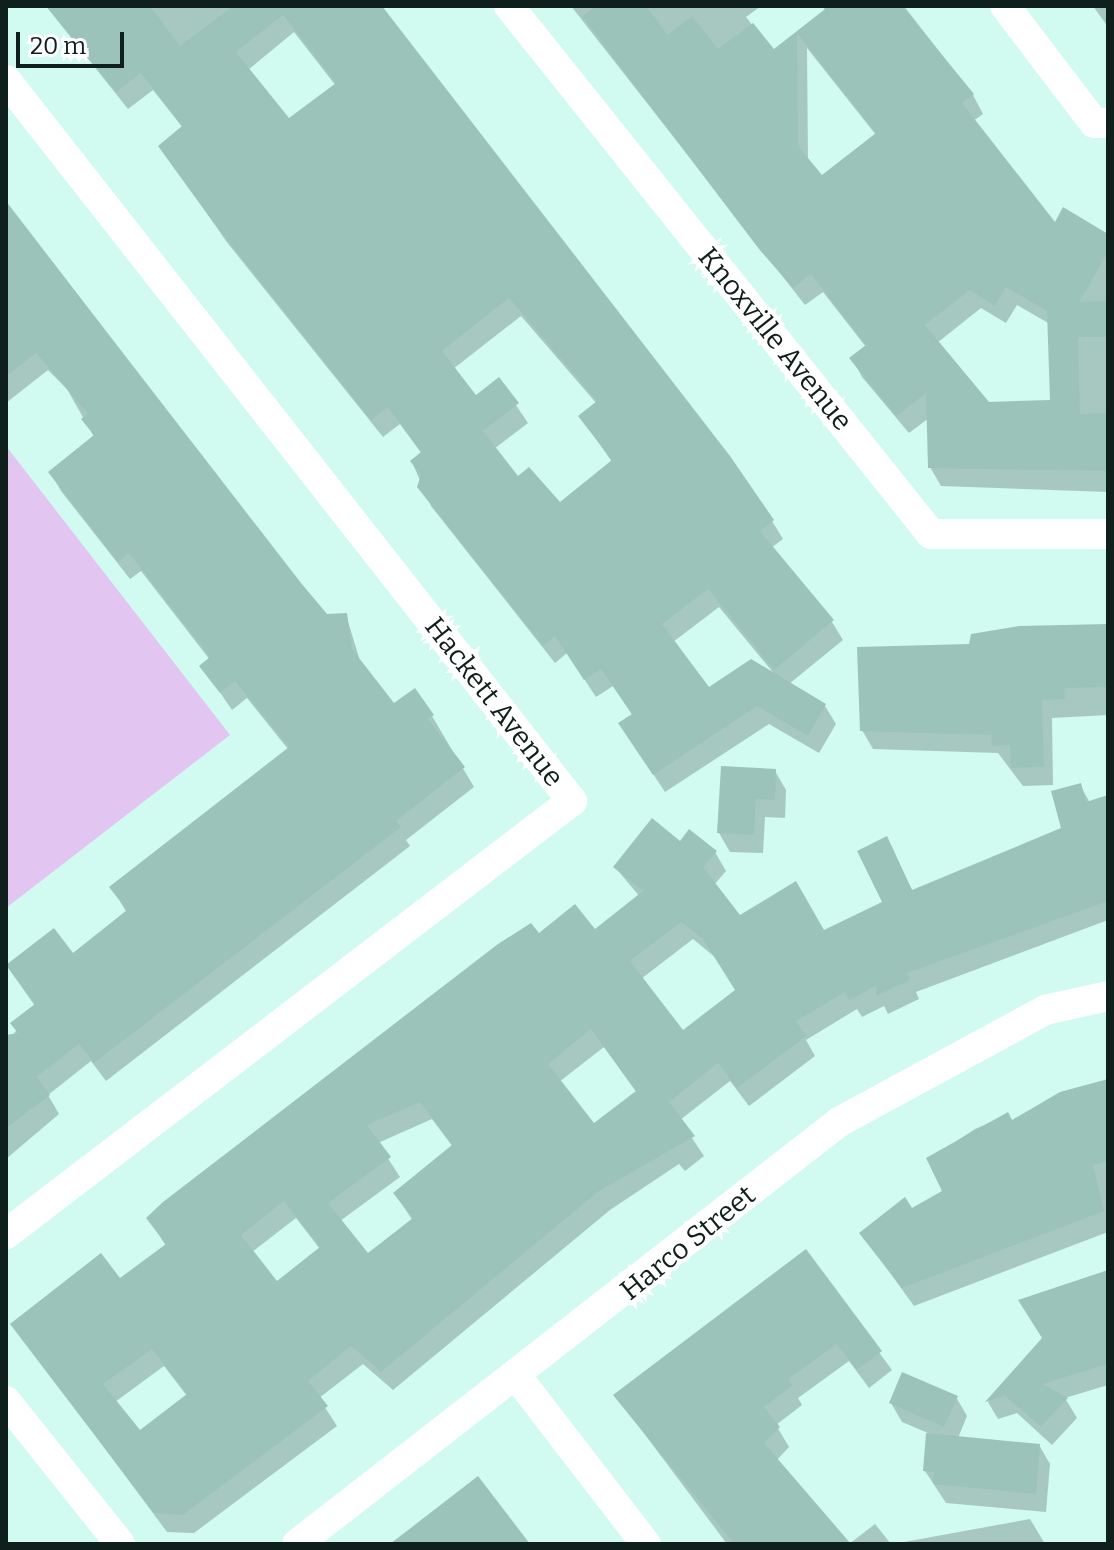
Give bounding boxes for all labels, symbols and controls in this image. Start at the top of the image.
scale bar [20,16,128,66]
text: 20 m [30,32,86,60]
street label: Knoxville Avenue [691,241,859,437]
street label: Hackett Avenue [417,611,571,793]
street label: Harco Street [614,1179,762,1307]

